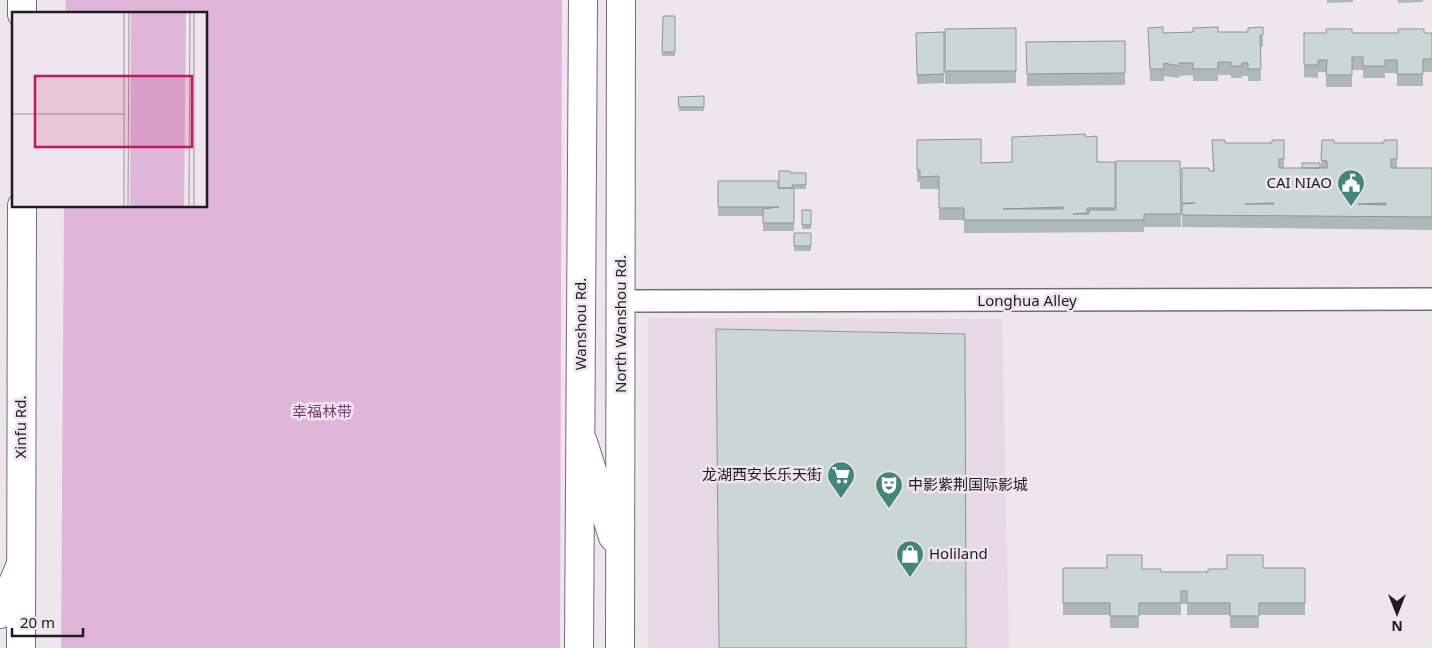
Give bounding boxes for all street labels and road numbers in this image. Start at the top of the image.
street label: North Wanshou Rd. [610,255,630,393]
street label: Wanshou Rd. [570,278,590,370]
street label: Longhua Alley [977,290,1077,310]
street label: Xinfu Rd. [10,396,30,458]

